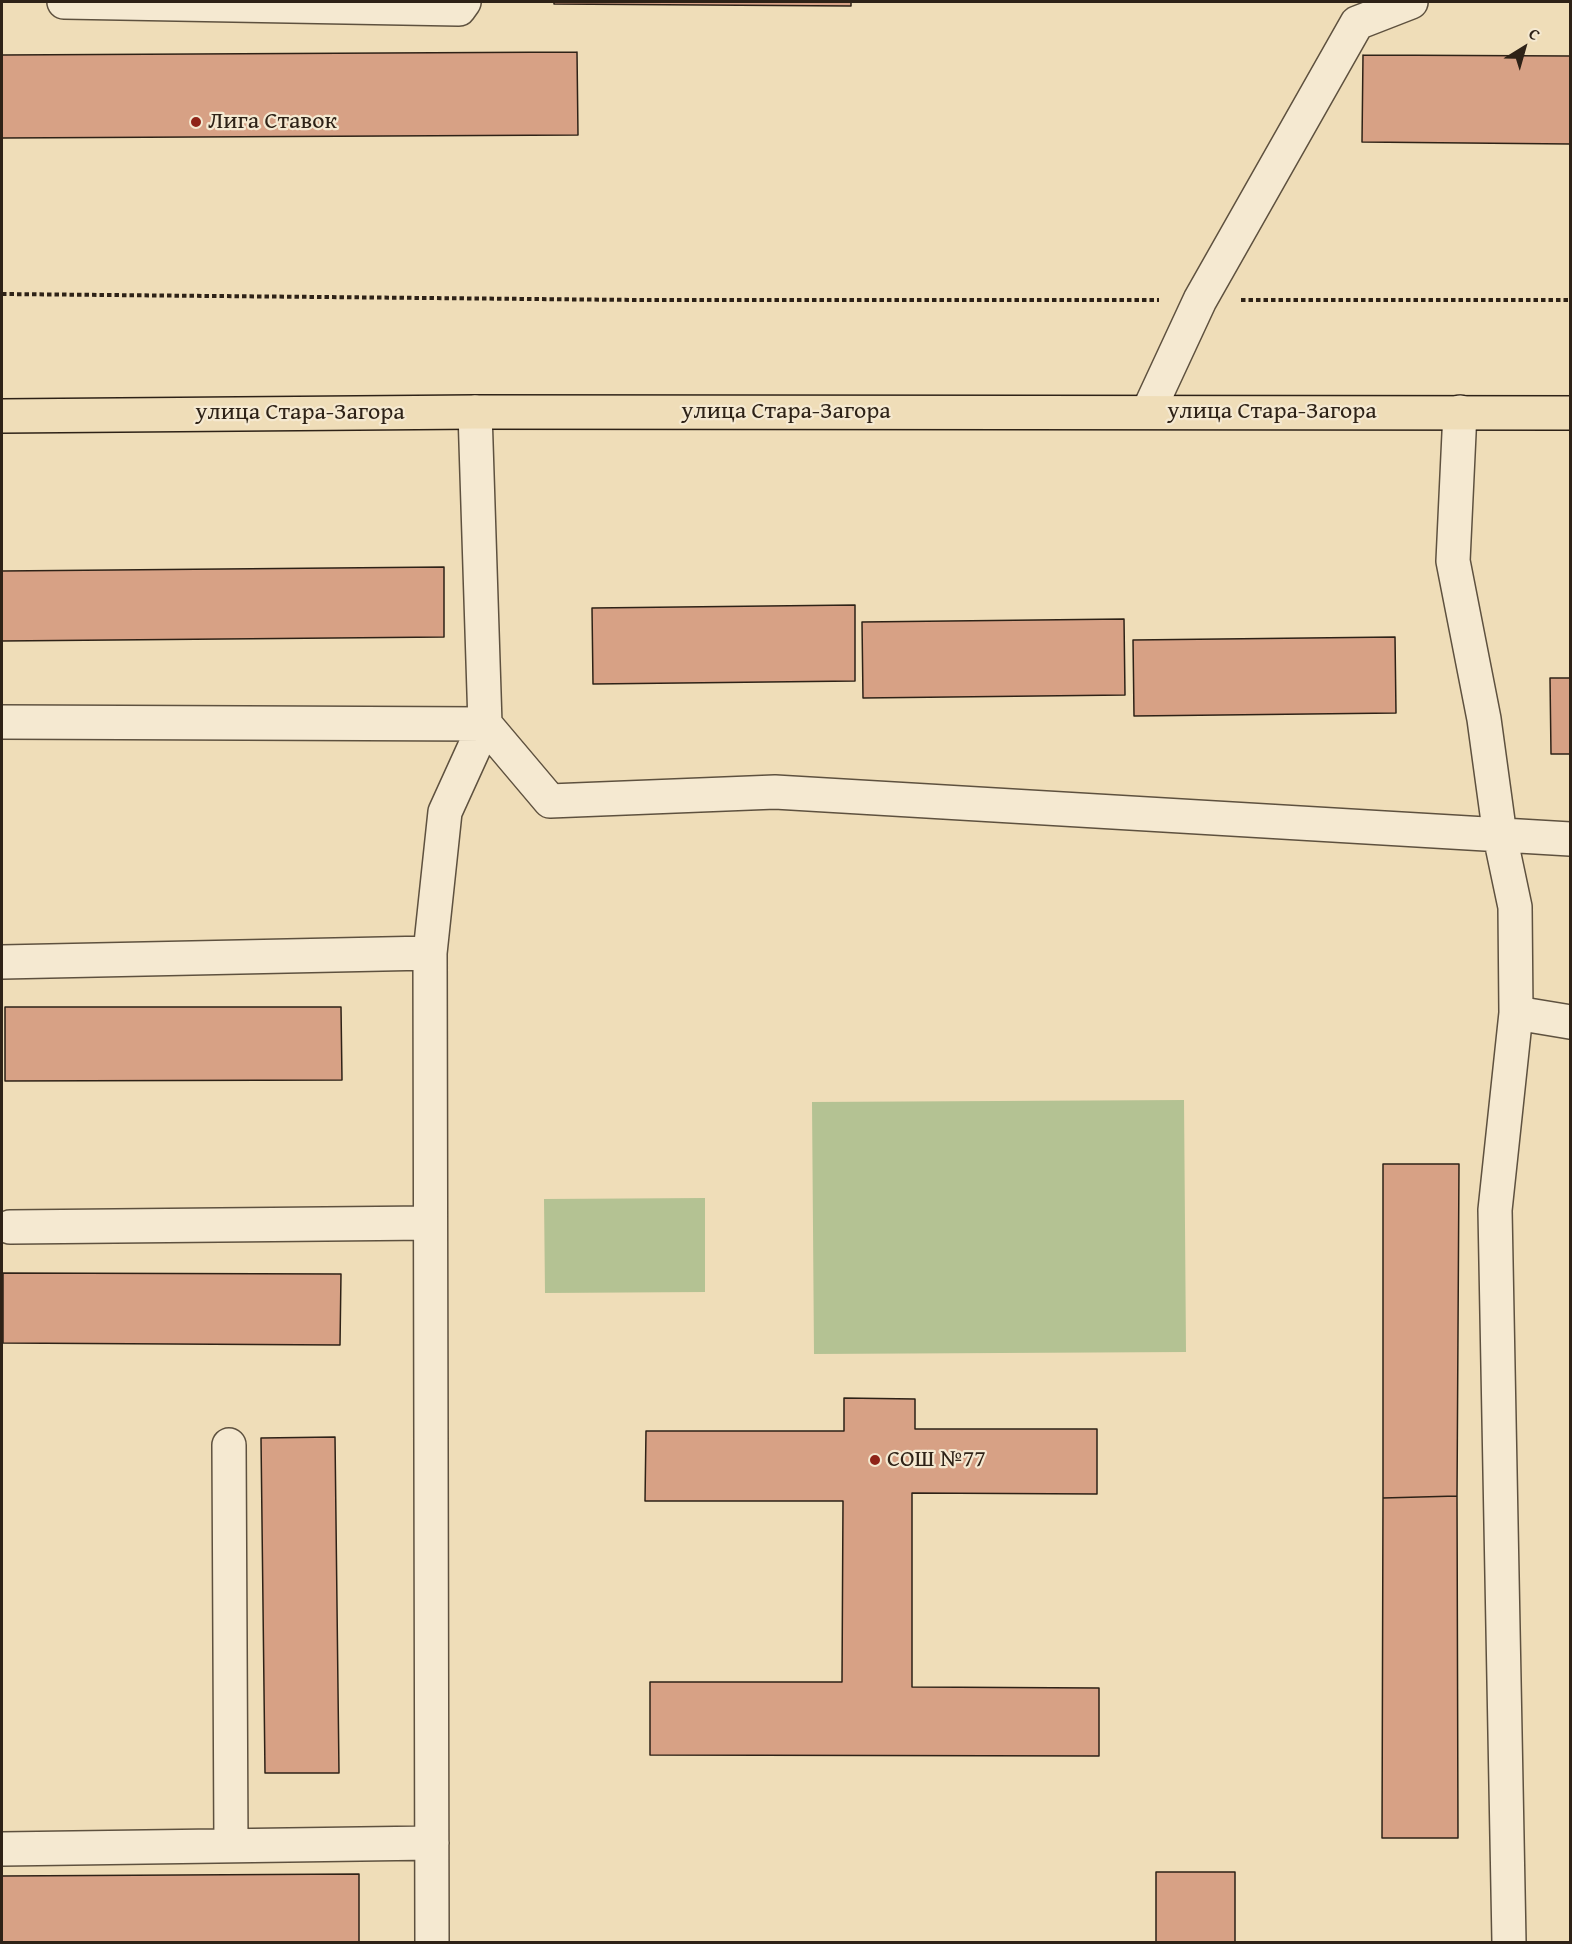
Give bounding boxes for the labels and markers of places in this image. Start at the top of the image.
place label: Лига Ставок [208,108,337,136]
marker: Лига Ставок [189,115,203,129]
place label: СОШ №77 [887,1446,986,1474]
marker: СОШ №77 [868,1453,882,1467]

